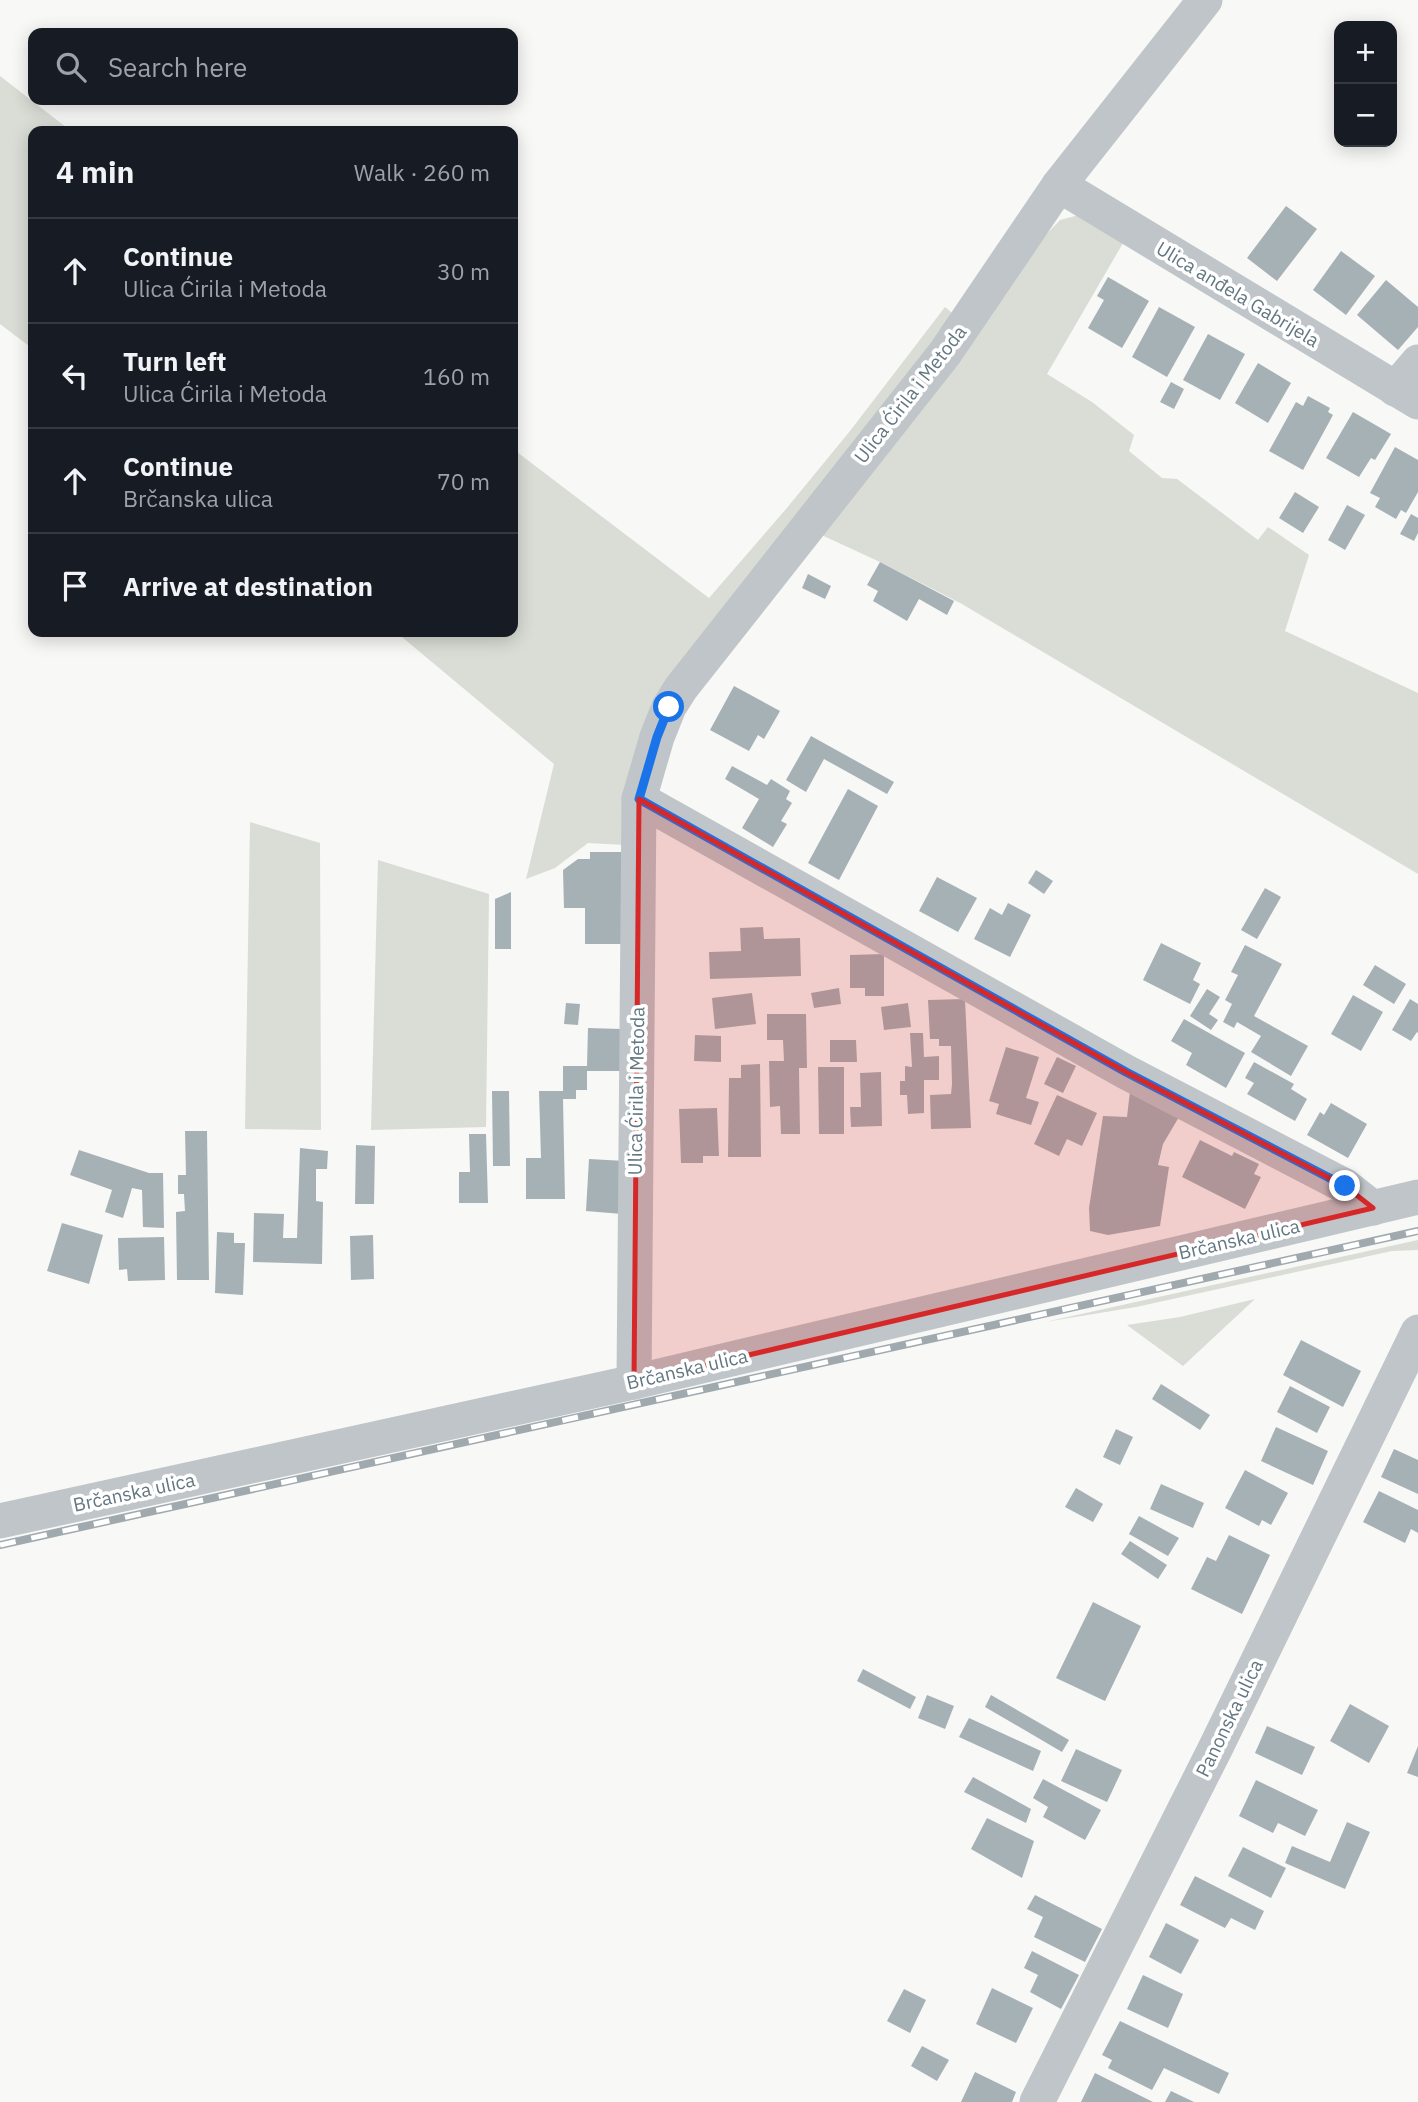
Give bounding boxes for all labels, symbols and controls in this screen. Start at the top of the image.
map controls [1334,21,1397,147]
button: + [1334,21,1397,84]
search box [28,28,518,105]
icon: search [52,48,90,86]
text: Search here [108,50,247,84]
button: − [1334,84,1397,147]
text: 4 min [56,152,134,191]
text: Walk · 260 m [354,157,490,187]
street label: Ulica anđela Gabrijela [1152,236,1324,352]
text: Continue [123,239,233,273]
icon: ahead [56,252,94,290]
text: 30 m [437,256,490,286]
text: Ulica Ćirila i Metoda [123,273,327,303]
street label: Ulica Ćirila i Metoda [849,320,971,468]
text: Turn left [123,344,226,378]
icon: left [56,357,94,395]
text: 160 m [423,361,490,391]
text: Ulica Ćirila i Metoda [123,378,327,408]
text: Continue [123,449,233,483]
icon: ahead [56,462,94,500]
text: 70 m [437,466,490,496]
text: Brčanska ulica [123,483,273,513]
icon: arrive [56,567,94,605]
text: Arrive at destination [123,569,373,603]
route start [653,691,684,722]
street label: Ulica Ćirila i Metoda [623,1007,649,1175]
route end [1329,1170,1360,1201]
street label: Brčanska ulica [1176,1213,1302,1265]
street label: Brčanska ulica [624,1343,750,1395]
street label: Brčanska ulica [71,1467,197,1517]
street label: Panonska ulica [1190,1655,1268,1781]

